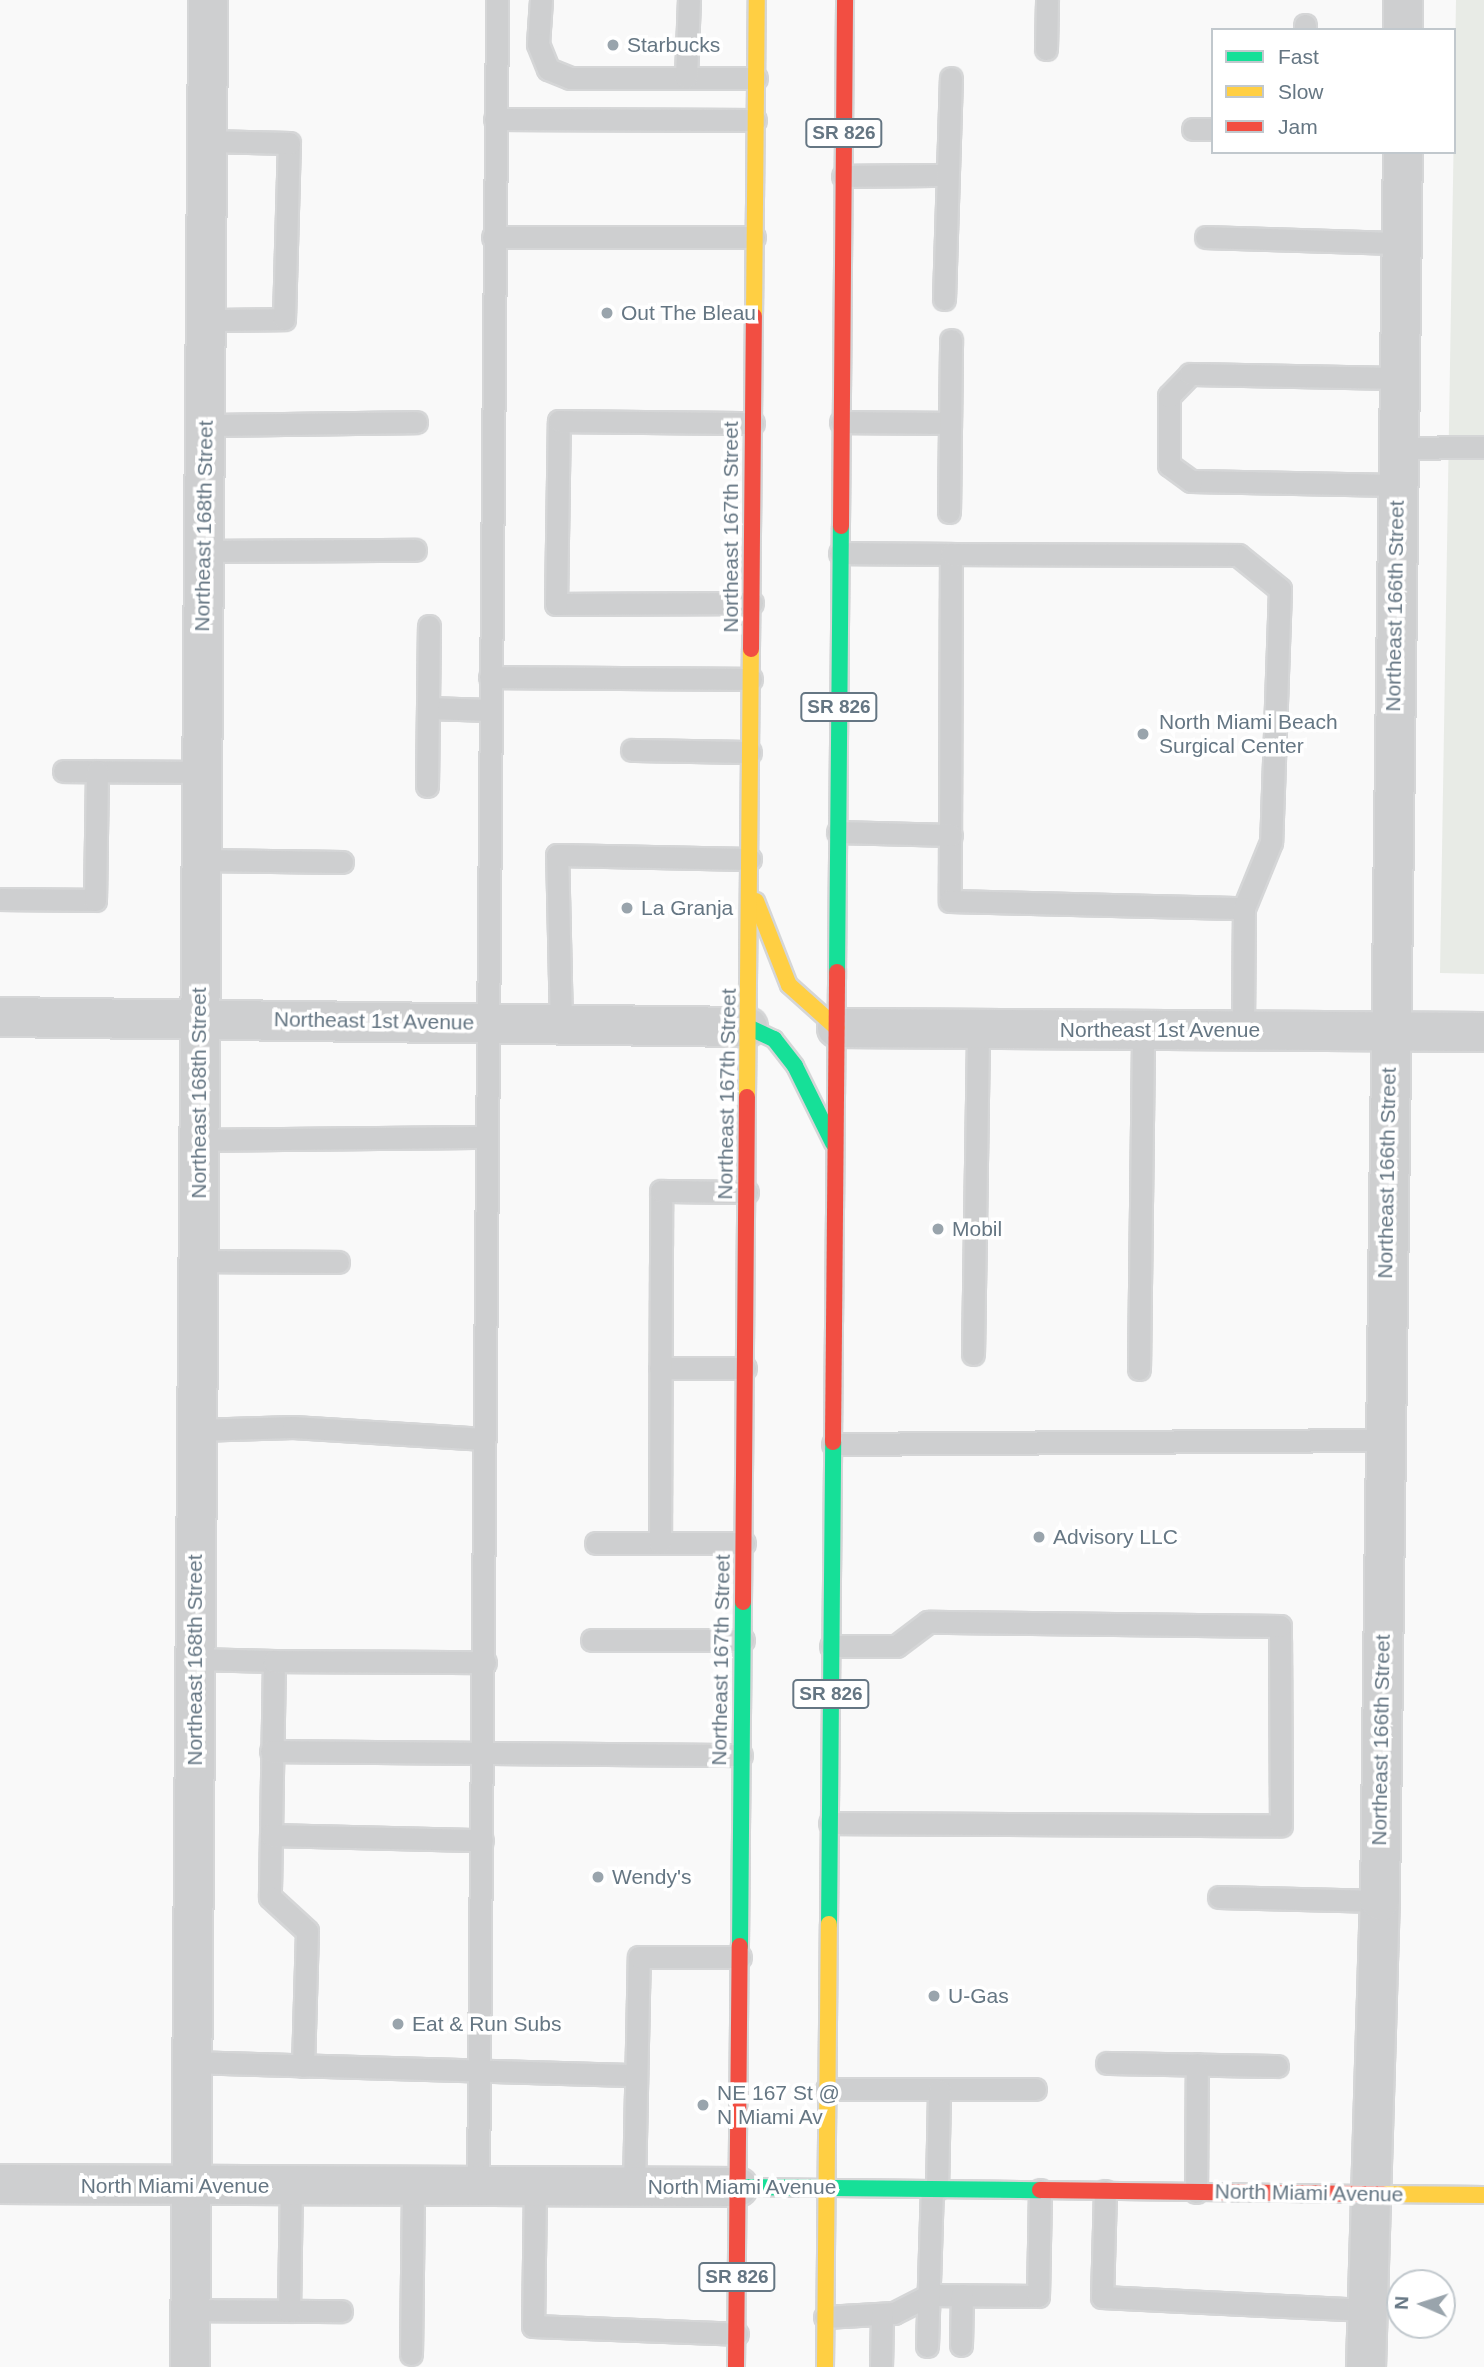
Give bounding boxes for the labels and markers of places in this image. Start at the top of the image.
place label: Starbucks [627,32,720,58]
marker: Starbucks [605,37,621,53]
place label: Out The Bleau [621,300,756,326]
marker: Out The Bleau [599,305,615,321]
place label: North Miami Beach Surgical Center [1159,709,1338,759]
marker: North Miami Beach Surgical Center [1133,724,1153,744]
place label: La Granja [641,895,733,921]
marker: La Granja [619,900,635,916]
place label: Mobil [952,1216,1002,1242]
marker: Mobil [930,1221,946,1237]
place label: Advisory LLC [1053,1524,1178,1550]
marker: Advisory LLC [1031,1529,1047,1545]
place label: Wendy's [612,1864,691,1890]
marker: Wendy's [590,1869,606,1885]
place label: U-Gas [948,1983,1009,2009]
marker: U-Gas [926,1988,942,2004]
place label: Eat & Run Subs [412,2011,561,2037]
marker: Eat & Run Subs [390,2016,406,2032]
place label: NE 167 St @ N Miami Av [717,2080,840,2130]
marker: NE 167 St @ N Miami Av [695,2097,711,2113]

